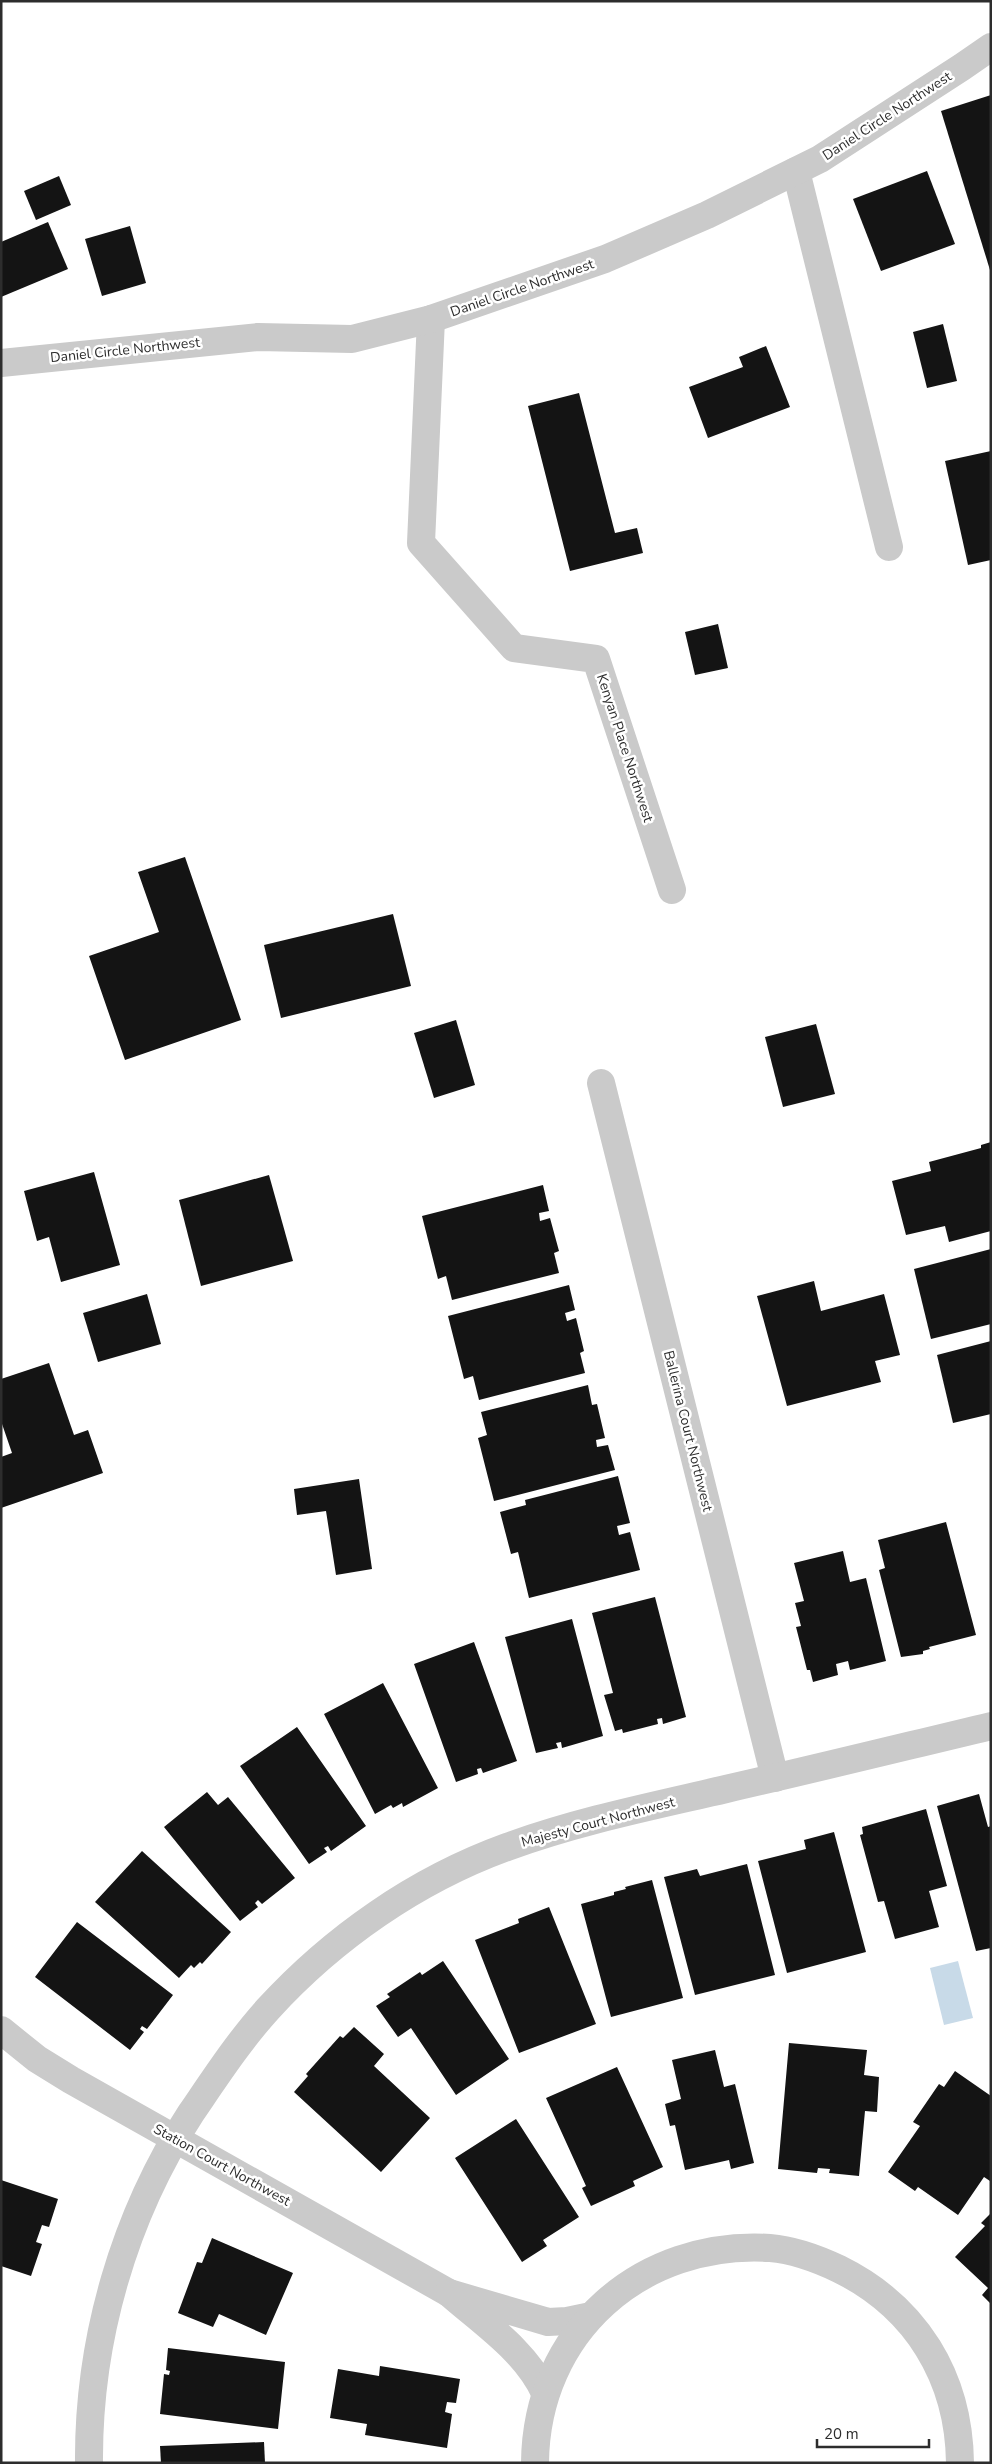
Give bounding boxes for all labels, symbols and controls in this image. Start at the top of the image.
street label: Daniel Circle Northwest [819,67,955,165]
street label: Daniel Circle Northwest [448,255,596,321]
street label: Daniel Circle Northwest [49,333,201,367]
street label: Kenyan Place Northwest [592,671,658,825]
street label: Ballerina Court Northwest [659,1349,717,1514]
street label: Majesty Court Northwest [519,1792,677,1852]
street label: Station Court Northwest [150,2119,294,2211]
scale bar [817,2416,930,2448]
text: 20 m [824,2424,859,2444]

